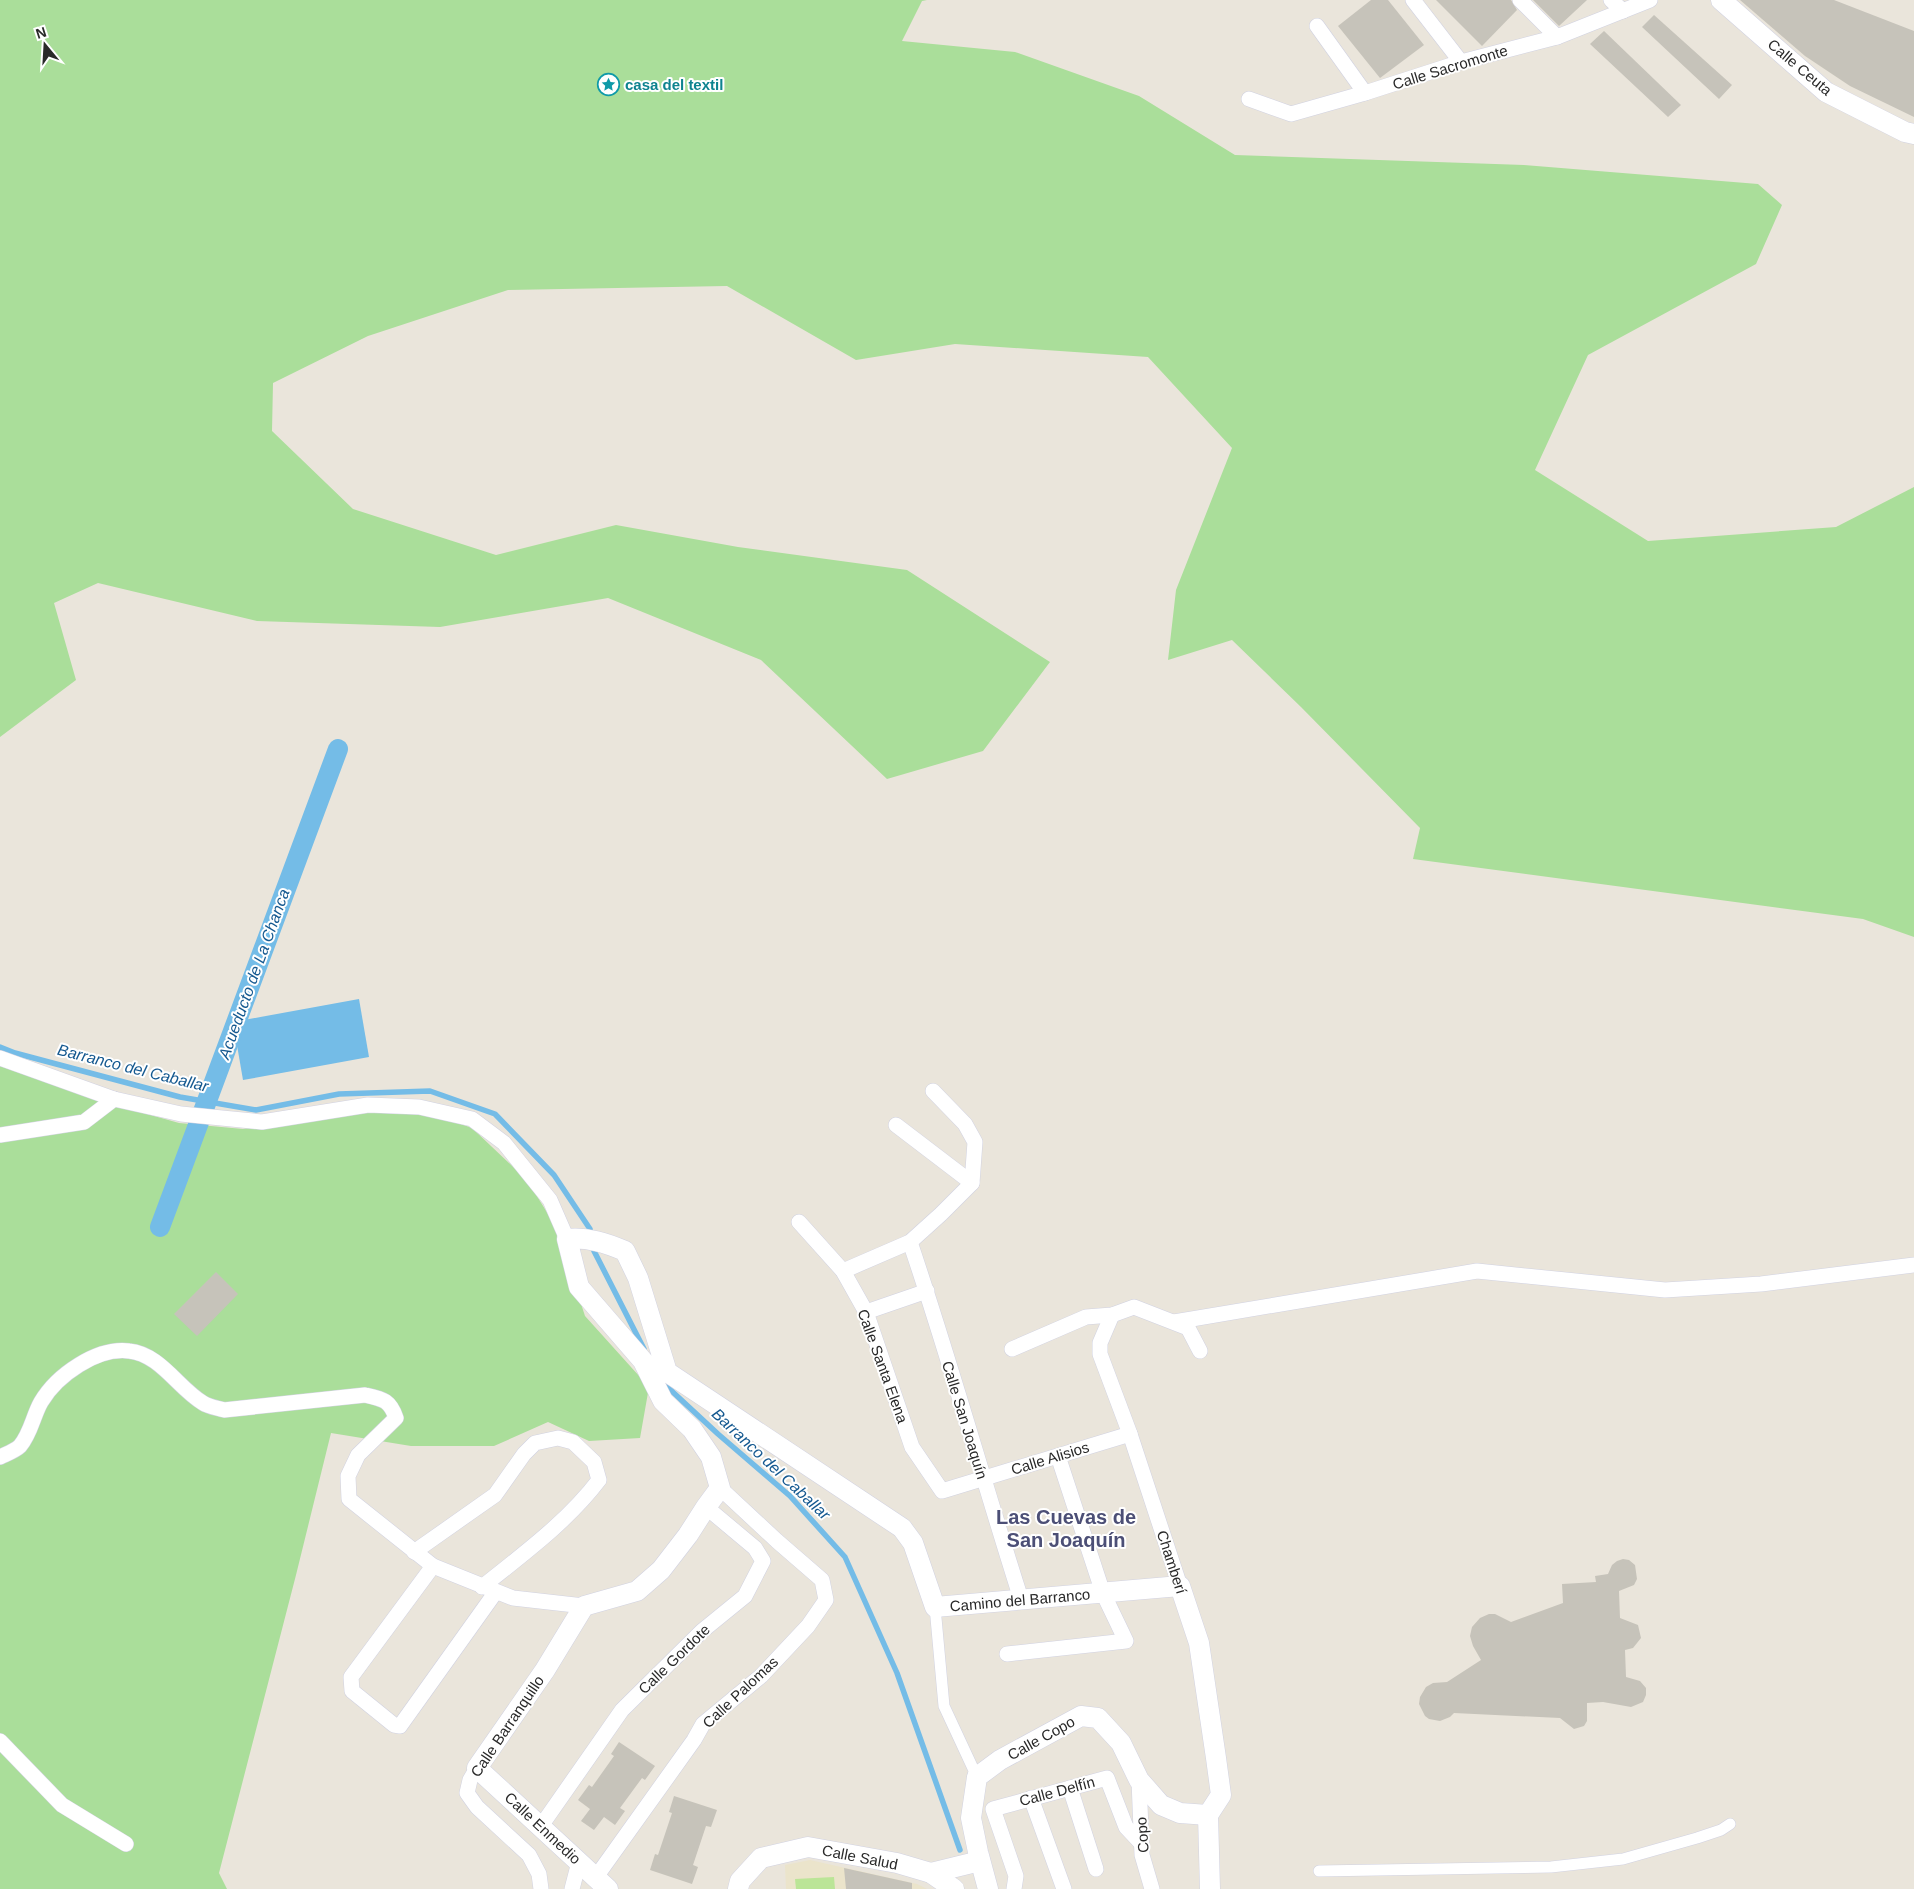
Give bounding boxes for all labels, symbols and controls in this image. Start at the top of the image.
north arrow [20,20,70,70]
text: N [34,23,48,42]
street label: Calle Ceuta [1765,35,1836,99]
street label: Calle Sacromonte [1391,41,1509,93]
place icon: casa del textil [597,72,621,96]
place label: casa del textil [625,76,723,93]
water label: Acueducto de La Chanca [215,887,293,1062]
water label: Barranco del Caballar [56,1041,211,1095]
street label: Calle Santa Elena [854,1307,912,1426]
street label: Calle San Joaquín [939,1359,991,1481]
water label: Barranco del Caballar [709,1405,834,1523]
street label: Calle Alisios [1009,1438,1091,1478]
district label: Las Cuevas de San Joaquín [996,1506,1136,1551]
street label: Chamberí [1154,1528,1191,1597]
street label: Camino del Barranco [949,1585,1091,1615]
street label: Calle Gordote [635,1621,713,1697]
street label: Calle Palomas [699,1653,781,1731]
street label: Calle Barranquillo [467,1672,547,1780]
street label: Calle Copo [1004,1713,1078,1763]
street label: Calle Delfín [1017,1773,1097,1809]
street label: Calle Enmedio [502,1789,584,1867]
street label: Copo [1132,1817,1152,1853]
street label: Calle Salud [821,1841,899,1873]

